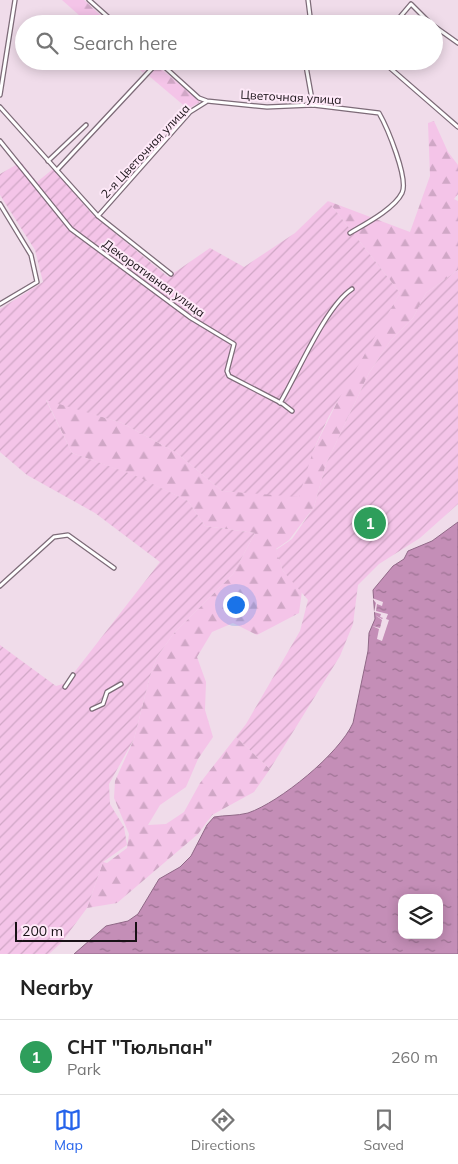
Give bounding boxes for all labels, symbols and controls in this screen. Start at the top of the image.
search box [15,15,443,70]
icon: search [33,29,61,57]
text: Search here [73,31,177,55]
street label: Цветочная улица [240,87,342,107]
street label: 2-я Цветочная улица [97,101,193,201]
street label: Декоративная улица [100,236,208,320]
pin: 1 [354,504,386,542]
your location [223,592,249,618]
map controls [398,894,443,939]
button: layers [398,894,443,939]
scale bar [15,919,138,942]
text: 200 m [22,922,63,940]
text: Nearby [20,974,93,1000]
text: СНТ "Тюльпан" [67,1035,212,1059]
text: 1 [31,1047,41,1067]
text: 260 m [391,1047,438,1067]
text: Park [67,1059,101,1079]
tab: Map [54,1106,83,1154]
tab: Directions [191,1106,256,1154]
tab: Saved [364,1106,404,1154]

